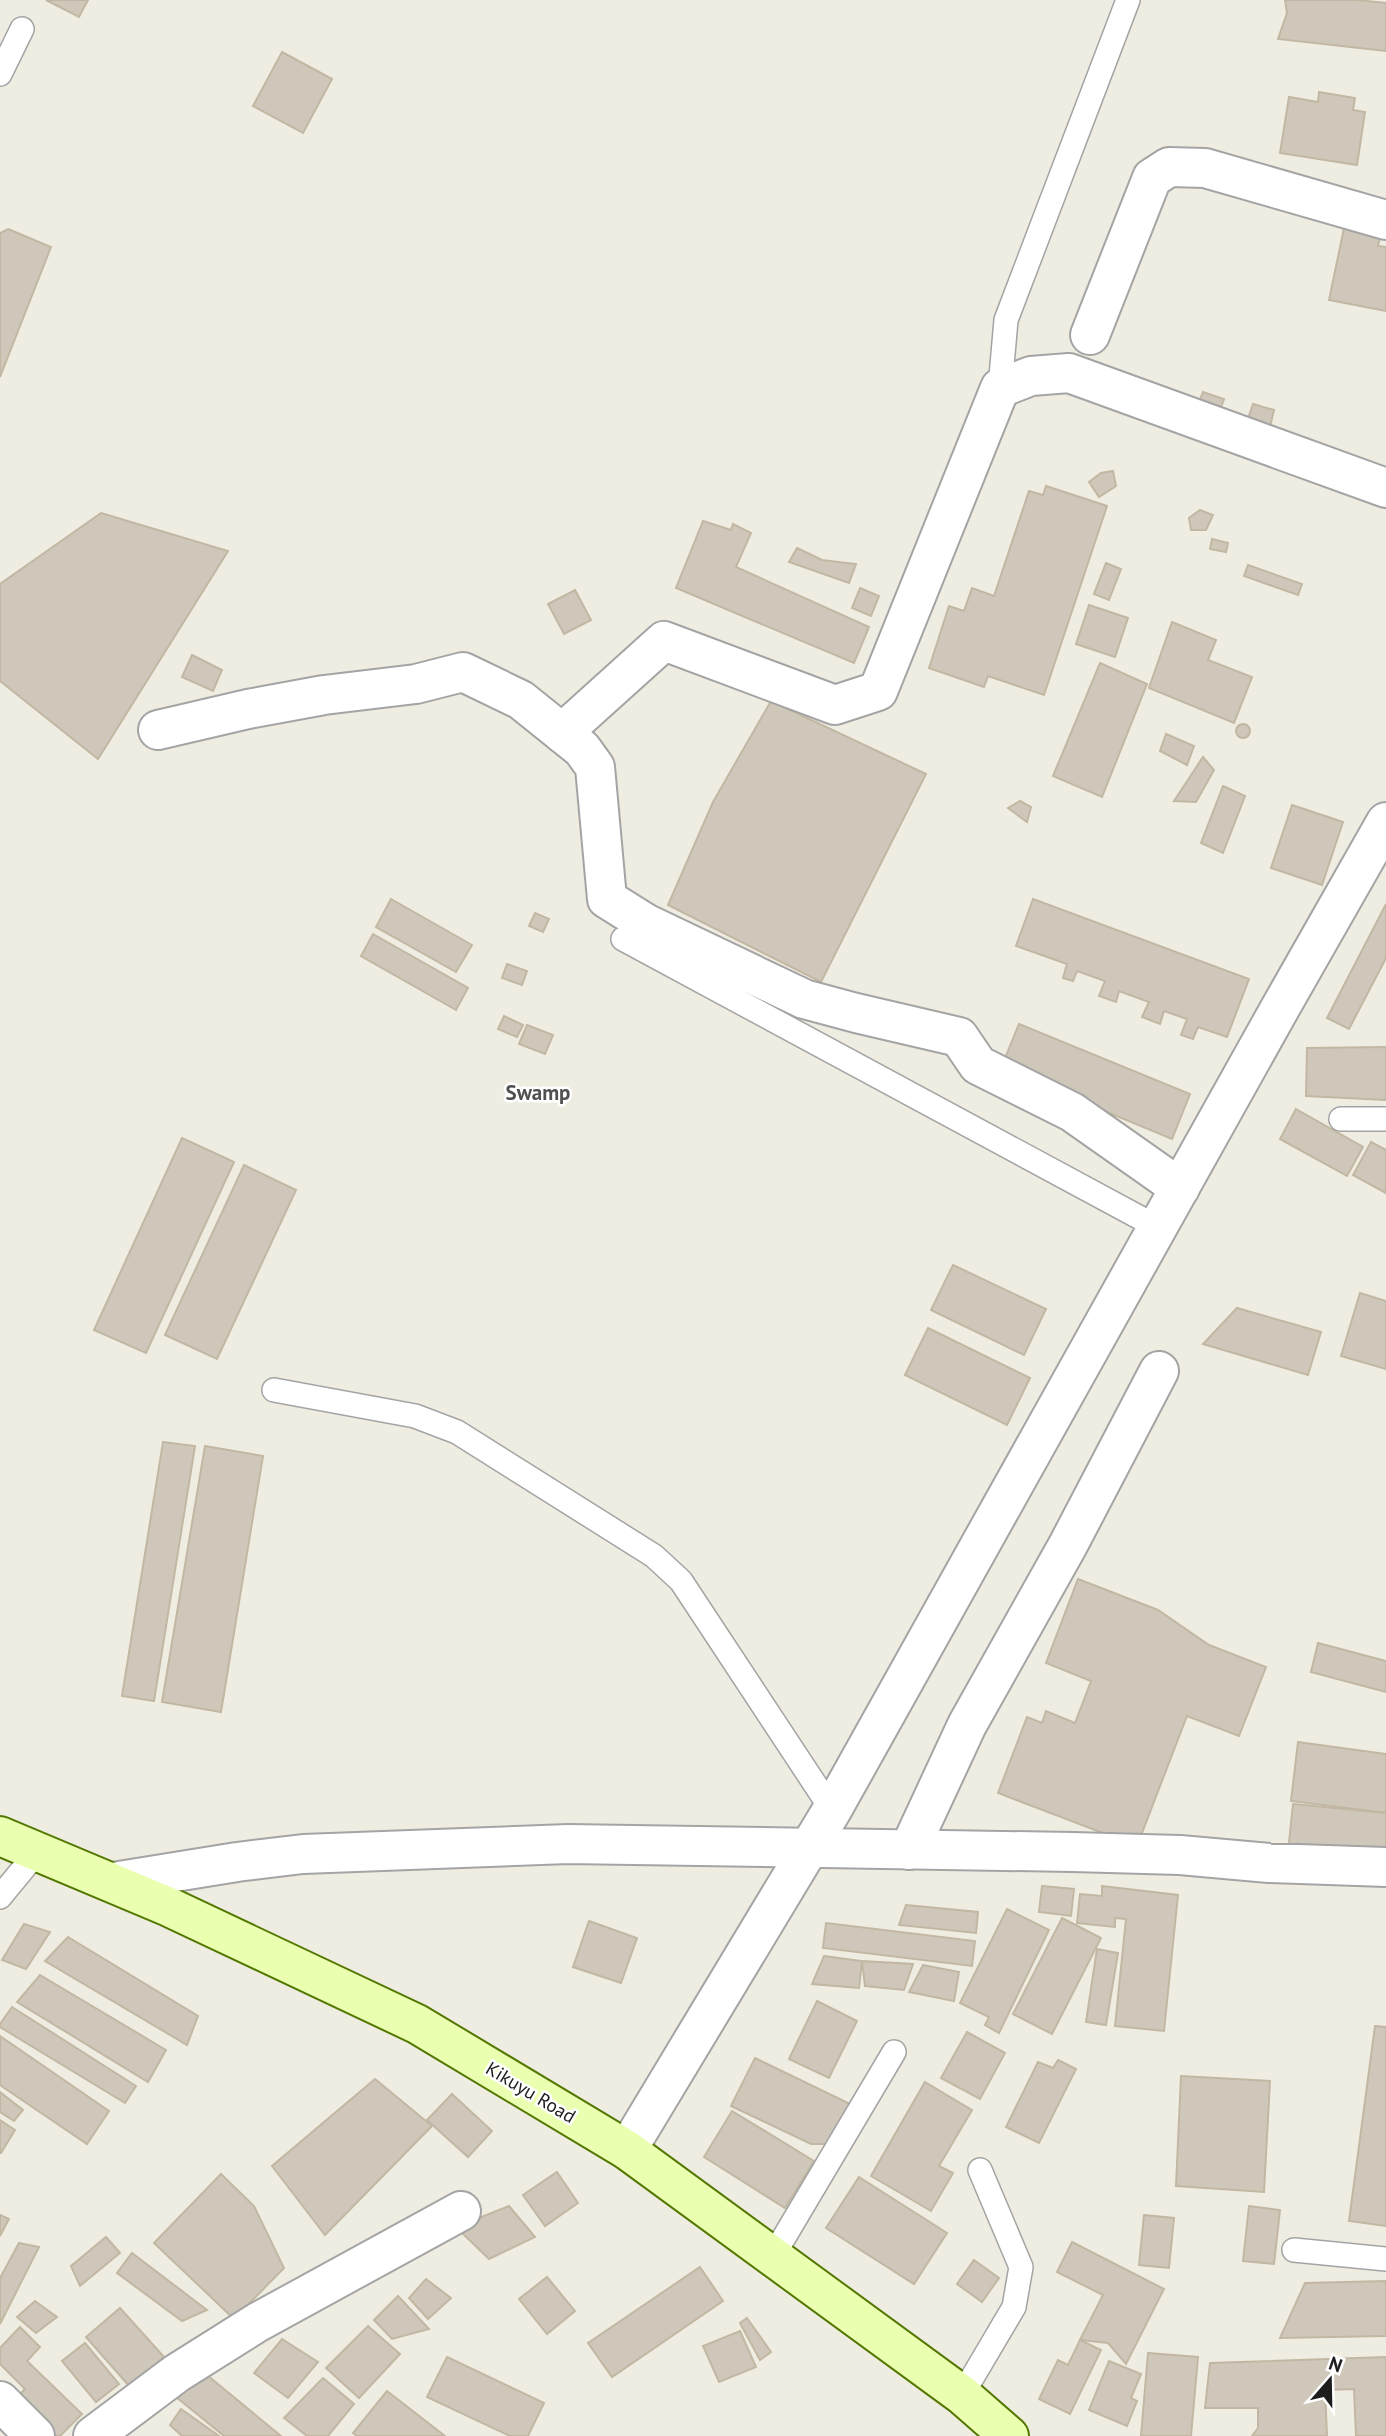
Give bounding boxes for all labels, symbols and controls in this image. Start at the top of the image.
district label: Swamp [506,1079,570,1106]
street label: Kikuyu Road [482,2056,580,2128]
north arrow [1295,2345,1365,2415]
text: N [1326,2351,1346,2377]

